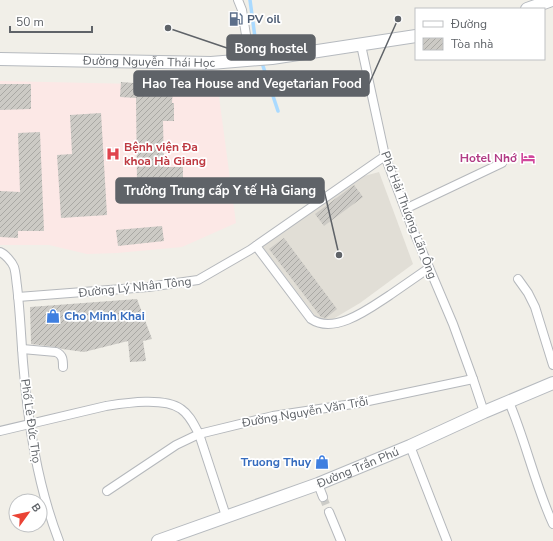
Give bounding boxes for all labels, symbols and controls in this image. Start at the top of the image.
scale bar [10,8,92,34]
legend [415,8,545,60]
fuel station icon: PV oil [228,11,244,27]
place label: PV oil [247,11,281,27]
text: 50 m [16,14,44,30]
text: Đường [450,16,487,32]
callout: Bong hostel [227,35,315,60]
text: Tòa nhà [451,36,493,52]
text: Bong hostel [235,40,308,58]
street label: Đường Nguyễn Thái Học [82,53,216,71]
callout: Hao Tea House and Vegetarian Food [134,71,369,96]
text: Hao Tea House and Vegetarian Food [142,75,362,93]
place label: Bệnh viện Đa khoa Hà Giang [124,139,206,169]
hospital icon: Bệnh viện Đa khoa Hà Giang [105,146,121,162]
street label: Phố Hải Thượng Lãn Ông [377,149,441,281]
place label: Hotel Nhớ [460,150,517,166]
hotel icon: Hotel Nhớ [520,150,536,166]
callout: Trường Trung cấp Y tế Hà Giang [116,178,324,203]
text: Trường Trung cấp Y tế Hà Giang [124,182,316,200]
street label: Đường Lý Nhân Tông [77,273,192,301]
shop icon: Cho Minh Khai [45,308,61,324]
place label: Cho Minh Khai [64,308,145,324]
street label: Phố Lê Đức Thọ [17,378,45,465]
street label: Đường Nguyễn Văn Trỗi [240,393,369,431]
street label: Đường Trần Phú [314,443,401,492]
place label: Truong Thuy [241,454,312,470]
shop icon: Truong Thuy [314,454,330,470]
north arrow [8,493,48,533]
text: B [28,501,44,515]

